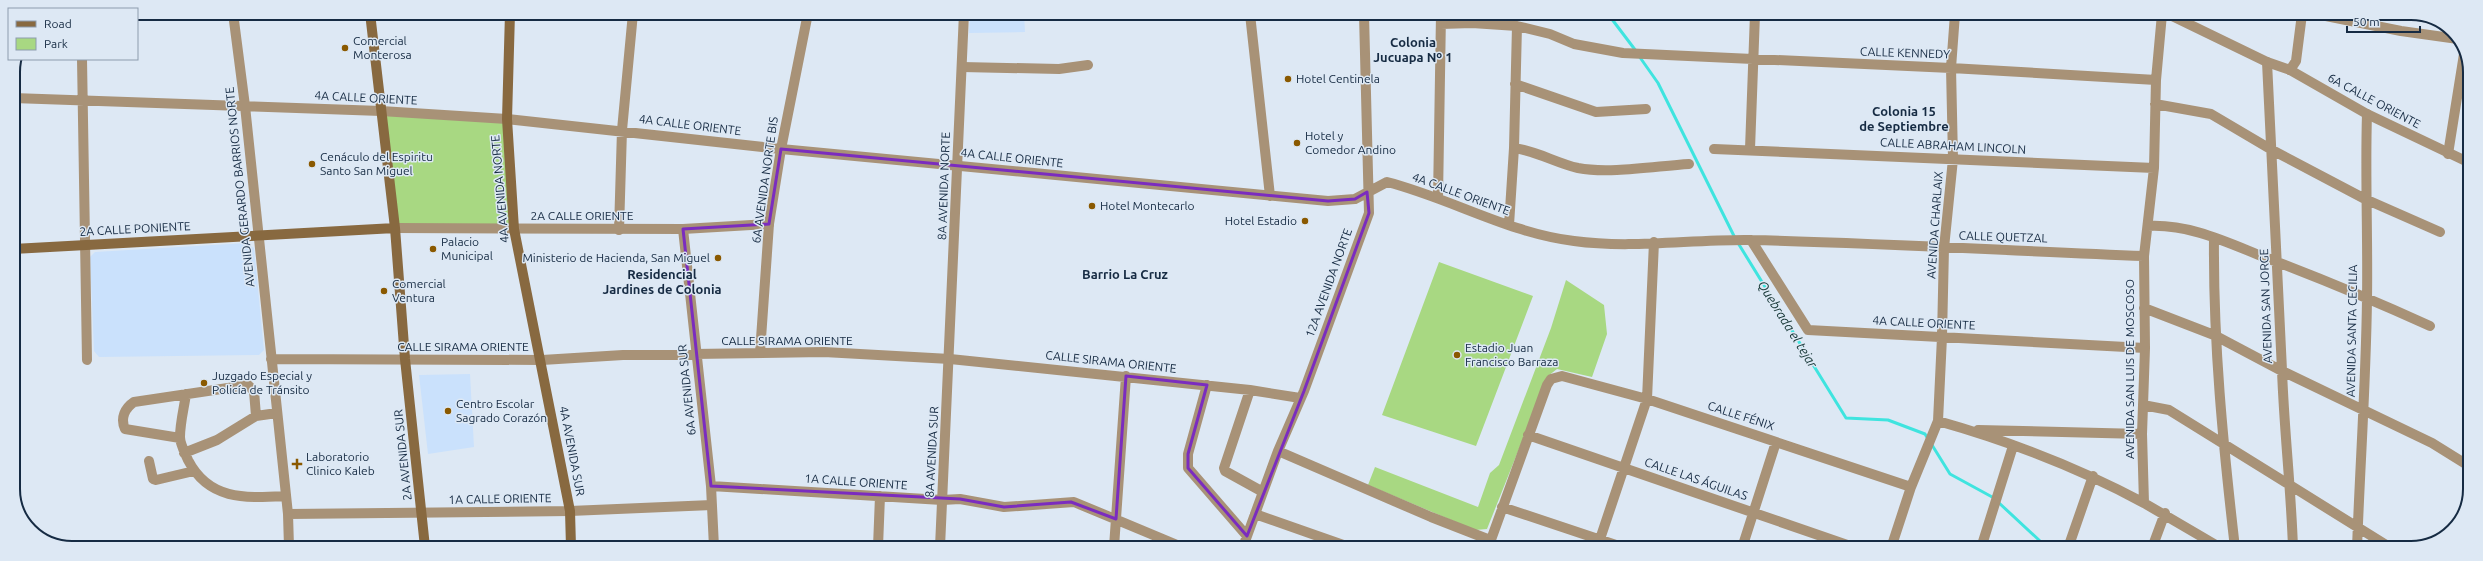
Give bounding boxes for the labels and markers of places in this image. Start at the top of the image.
place label: Comercial Monterosa [353,34,412,61]
marker: Comercial Monterosa [340,43,350,53]
place label: Hotel Centinela [1296,72,1380,85]
marker: Hotel Centinela [1283,74,1293,84]
place label: Hotel y Comedor Andino [1305,129,1396,156]
marker: Hotel y Comedor Andino [1292,138,1302,148]
place label: Cenáculo del Espiritu Santo San Miguel [320,150,433,177]
marker: Cenáculo del Espiritu Santo San Miguel [307,159,317,169]
place label: Hotel Montecarlo [1100,199,1195,212]
marker: Hotel Montecarlo [1087,201,1097,211]
place label: Hotel Estadio [1225,214,1297,227]
marker: Hotel Estadio [1300,216,1310,226]
place label: Palacio Municipal [441,235,493,262]
marker: Palacio Municipal [428,244,438,254]
place label: Ministerio de Hacienda, San Miguel [522,251,710,264]
marker: Ministerio de Hacienda, San Miguel [713,253,723,263]
place label: Comercial Ventura [392,277,446,304]
marker: Comercial Ventura [379,286,389,296]
place label: Estadio Juan Francisco Barraza [1465,341,1558,368]
marker: Estadio Juan Francisco Barraza [1452,350,1462,360]
place label: Juzgado Especial y Policía de Tránsito [212,369,312,396]
marker: Juzgado Especial y Policía de Tránsito [199,378,209,388]
place label: Centro Escolar Sagrado Corazón [456,397,547,424]
marker: Centro Escolar Sagrado Corazón [443,406,453,416]
place label: Laboratorio Clinico Kaleb [306,450,375,477]
marker: Laboratorio Clinico Kaleb [291,458,303,470]

